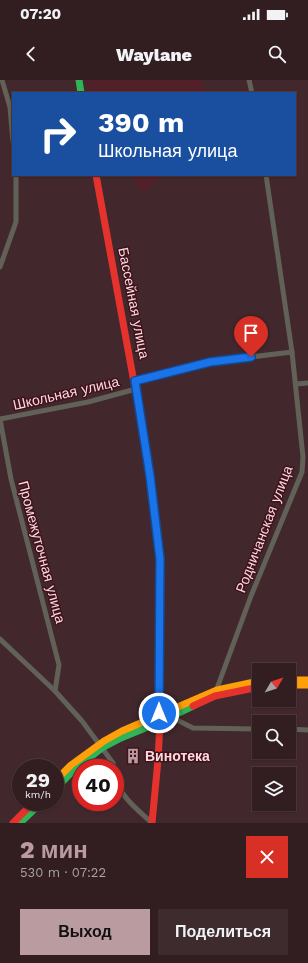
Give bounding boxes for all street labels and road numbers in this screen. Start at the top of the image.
street label: Бассейная улица [115,246,153,360]
street label: Школьная улица [11,373,121,413]
street label: Родничанская улица [232,463,296,595]
street label: Промежуточная улица [15,479,69,625]

